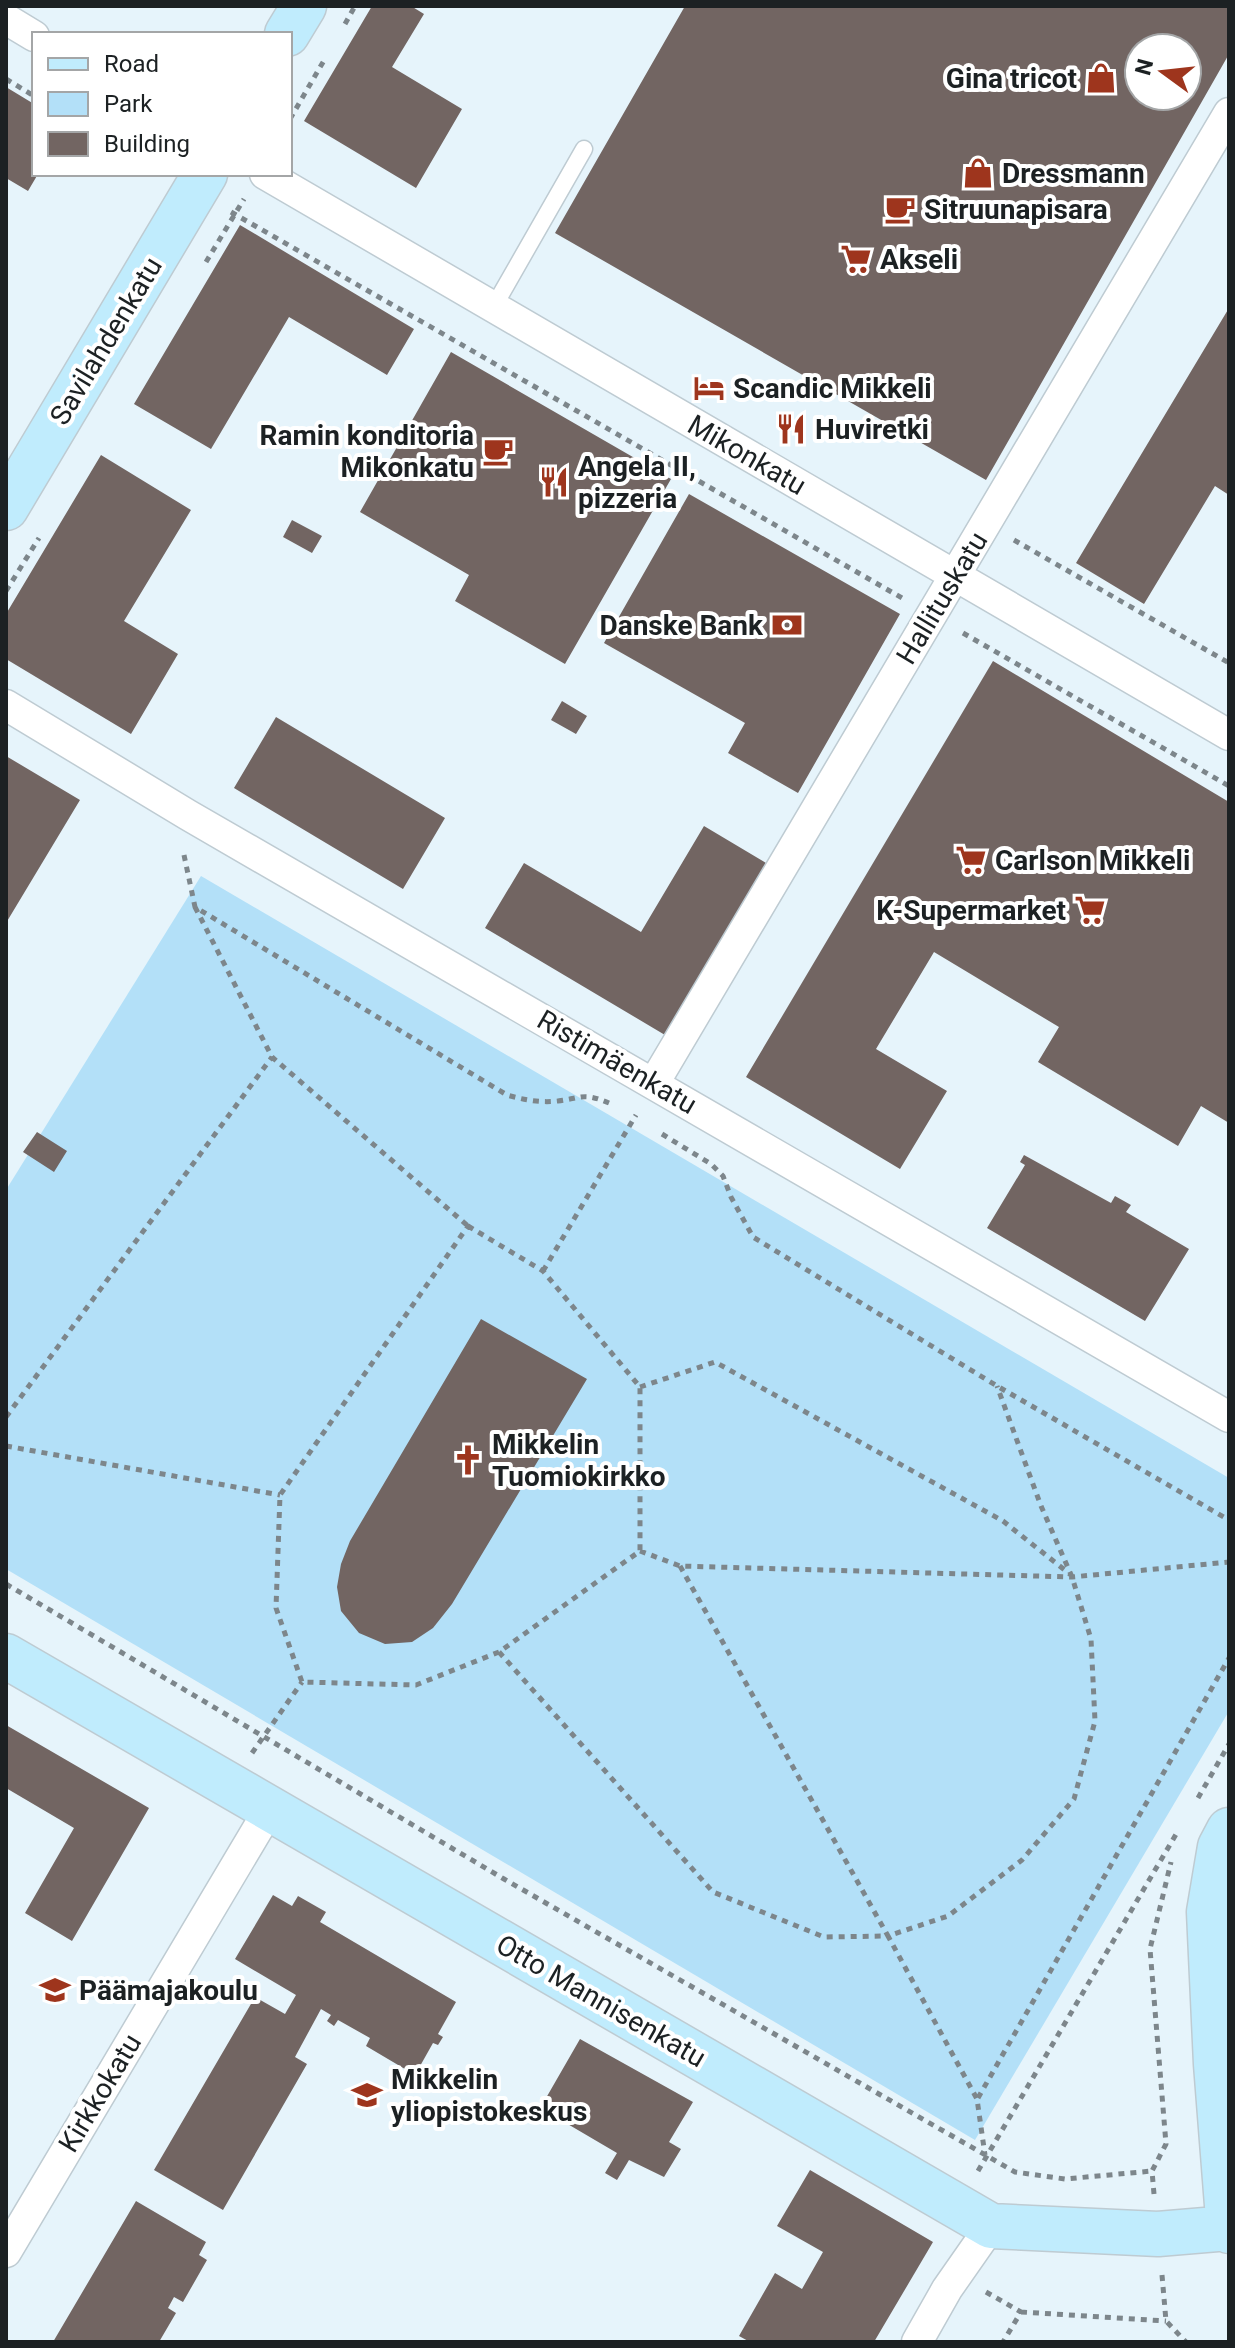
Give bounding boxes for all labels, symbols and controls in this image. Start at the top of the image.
legend [32,32,292,176]
north arrow [1123,32,1203,112]
text: Road [104,50,159,78]
text: N [1130,56,1158,78]
shop icon: Gina tricot [1084,61,1118,95]
place label: Gina tricot [946,62,1077,95]
text: Park [104,90,153,118]
text: Building [104,130,190,158]
shop icon: Dressmann [961,156,995,190]
place label: Dressmann [1002,157,1145,190]
cafe icon: Sitruunapisara [883,192,917,226]
place label: Sitruunapisara [924,193,1108,226]
supermarket icon: Akseli [839,242,873,276]
place label: Akseli [880,243,958,276]
street label: Savilahdenkatu [43,251,169,431]
hotel icon: Scandic Mikkeli [692,371,726,405]
place label: Scandic Mikkeli [733,372,932,405]
street label: Mikonkatu [682,408,812,502]
restaurant icon: Huviretki [774,412,808,446]
place label: Huviretki [815,413,929,446]
place label: Ramin konditoria Mikonkatu [260,419,474,484]
cafe icon: Ramin konditoria Mikonkatu [481,434,515,468]
place label: Angela II, pizzeria [578,450,696,515]
restaurant icon: Angela II, pizzeria [537,465,571,499]
street label: Hallituskatu [890,526,994,670]
bank icon: Danske Bank [770,608,804,642]
place label: Danske Bank [599,609,764,642]
supermarket icon: Carlson Mikkeli [954,843,988,877]
place label: Carlson Mikkeli [995,844,1190,877]
supermarket icon: K-Supermarket [1073,893,1107,927]
place label: K-Supermarket [876,894,1066,927]
street label: Ristimäenkatu [531,1003,703,1121]
place label: Mikkelin Tuomiokirkko [492,1428,666,1493]
church icon: Mikkelin Tuomiokirkko [451,1443,485,1477]
street label: Otto Mannisenkatu [490,1928,712,2074]
school or university icon: Päämajakoulu [38,1973,72,2007]
place label: Päämajakoulu [79,1974,258,2007]
street label: Kirkkokatu [52,2028,148,2158]
place label: Mikkelin yliopistokeskus [391,2063,587,2128]
school or university icon: Mikkelin yliopistokeskus [350,2078,384,2112]

